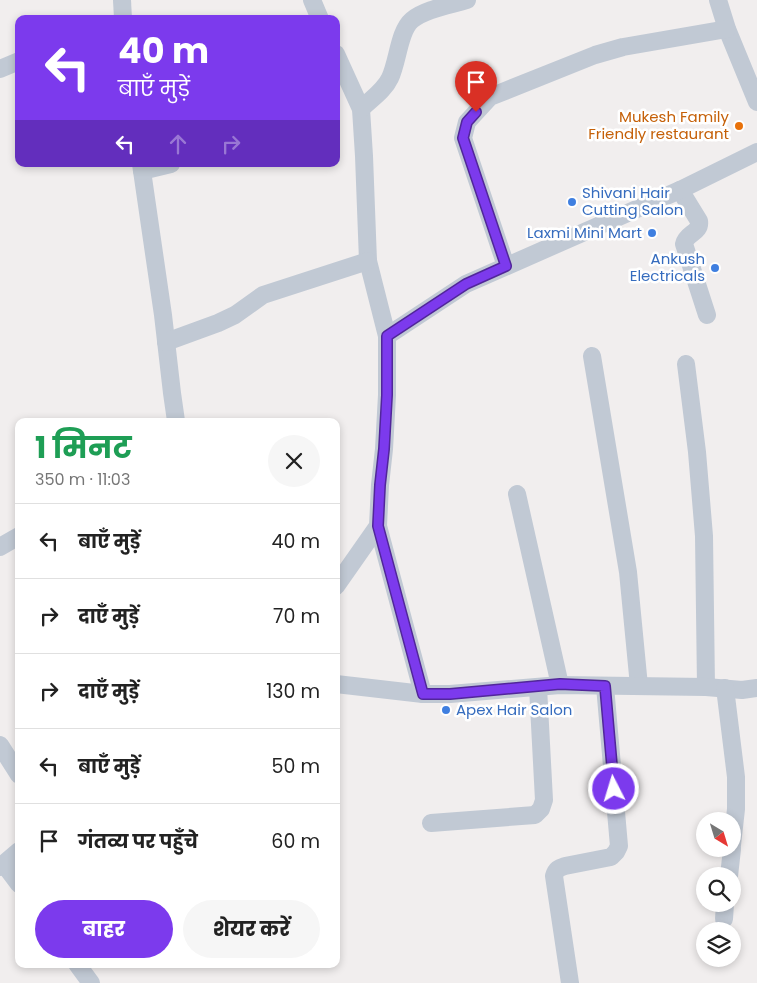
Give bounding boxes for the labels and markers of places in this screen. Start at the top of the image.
pin [455,61,497,112]
place label: Mukesh Family Friendly restaurant [588,106,730,144]
marker: Mukesh Family Friendly restaurant [733,120,745,132]
place label: Shivani Hair Cutting Salon [582,182,683,220]
marker: Shivani Hair Cutting Salon [566,196,578,208]
place label: Laxmi Mini Mart [527,222,642,243]
marker: Laxmi Mini Mart [646,227,658,239]
place label: Ankush Electricals [630,248,705,286]
marker: Ankush Electricals [709,262,721,274]
place label: Apex Hair Salon [456,699,572,720]
marker: Apex Hair Salon [440,704,452,716]

